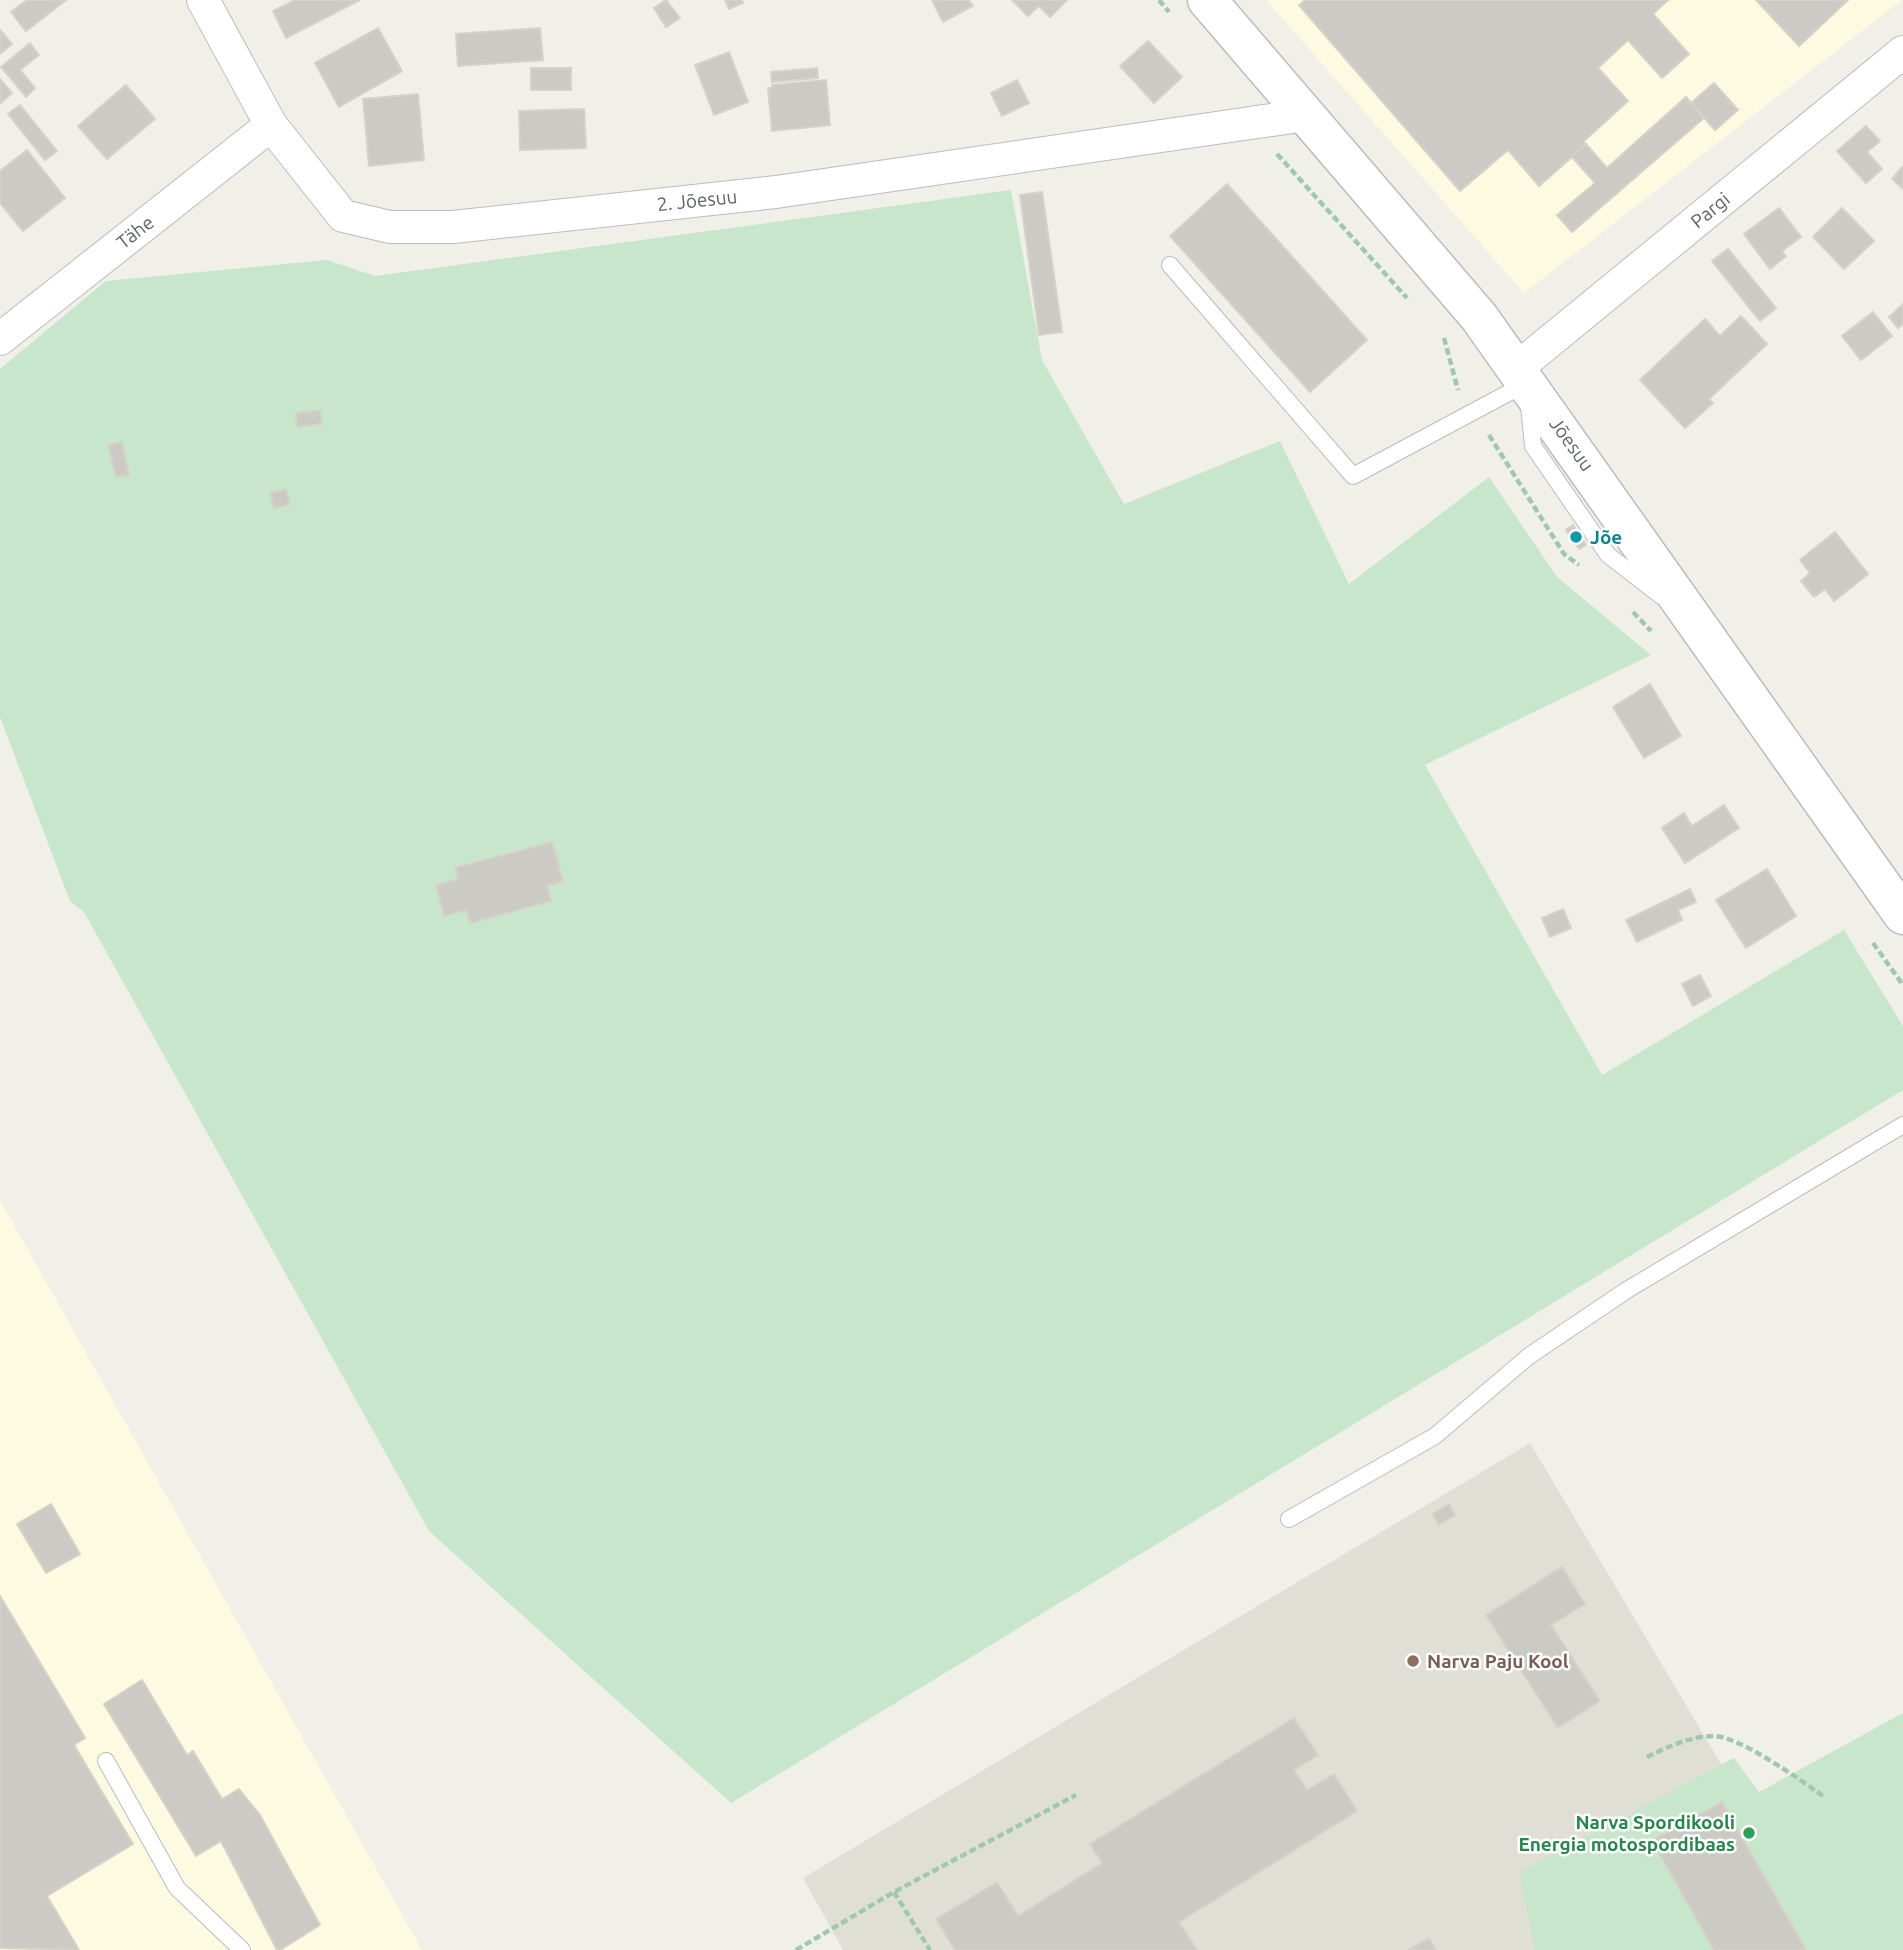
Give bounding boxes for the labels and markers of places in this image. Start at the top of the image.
place label: Jõe [1590,526,1622,548]
marker: Jõe [1568,529,1584,545]
place label: Narva Paju Kool [1427,1650,1569,1672]
marker: Narva Paju Kool [1405,1653,1421,1669]
place label: Narva Spordikooli Energia motospordibaas [1518,1811,1735,1855]
marker: Narva Spordikooli Energia motospordibaas [1741,1825,1757,1841]

